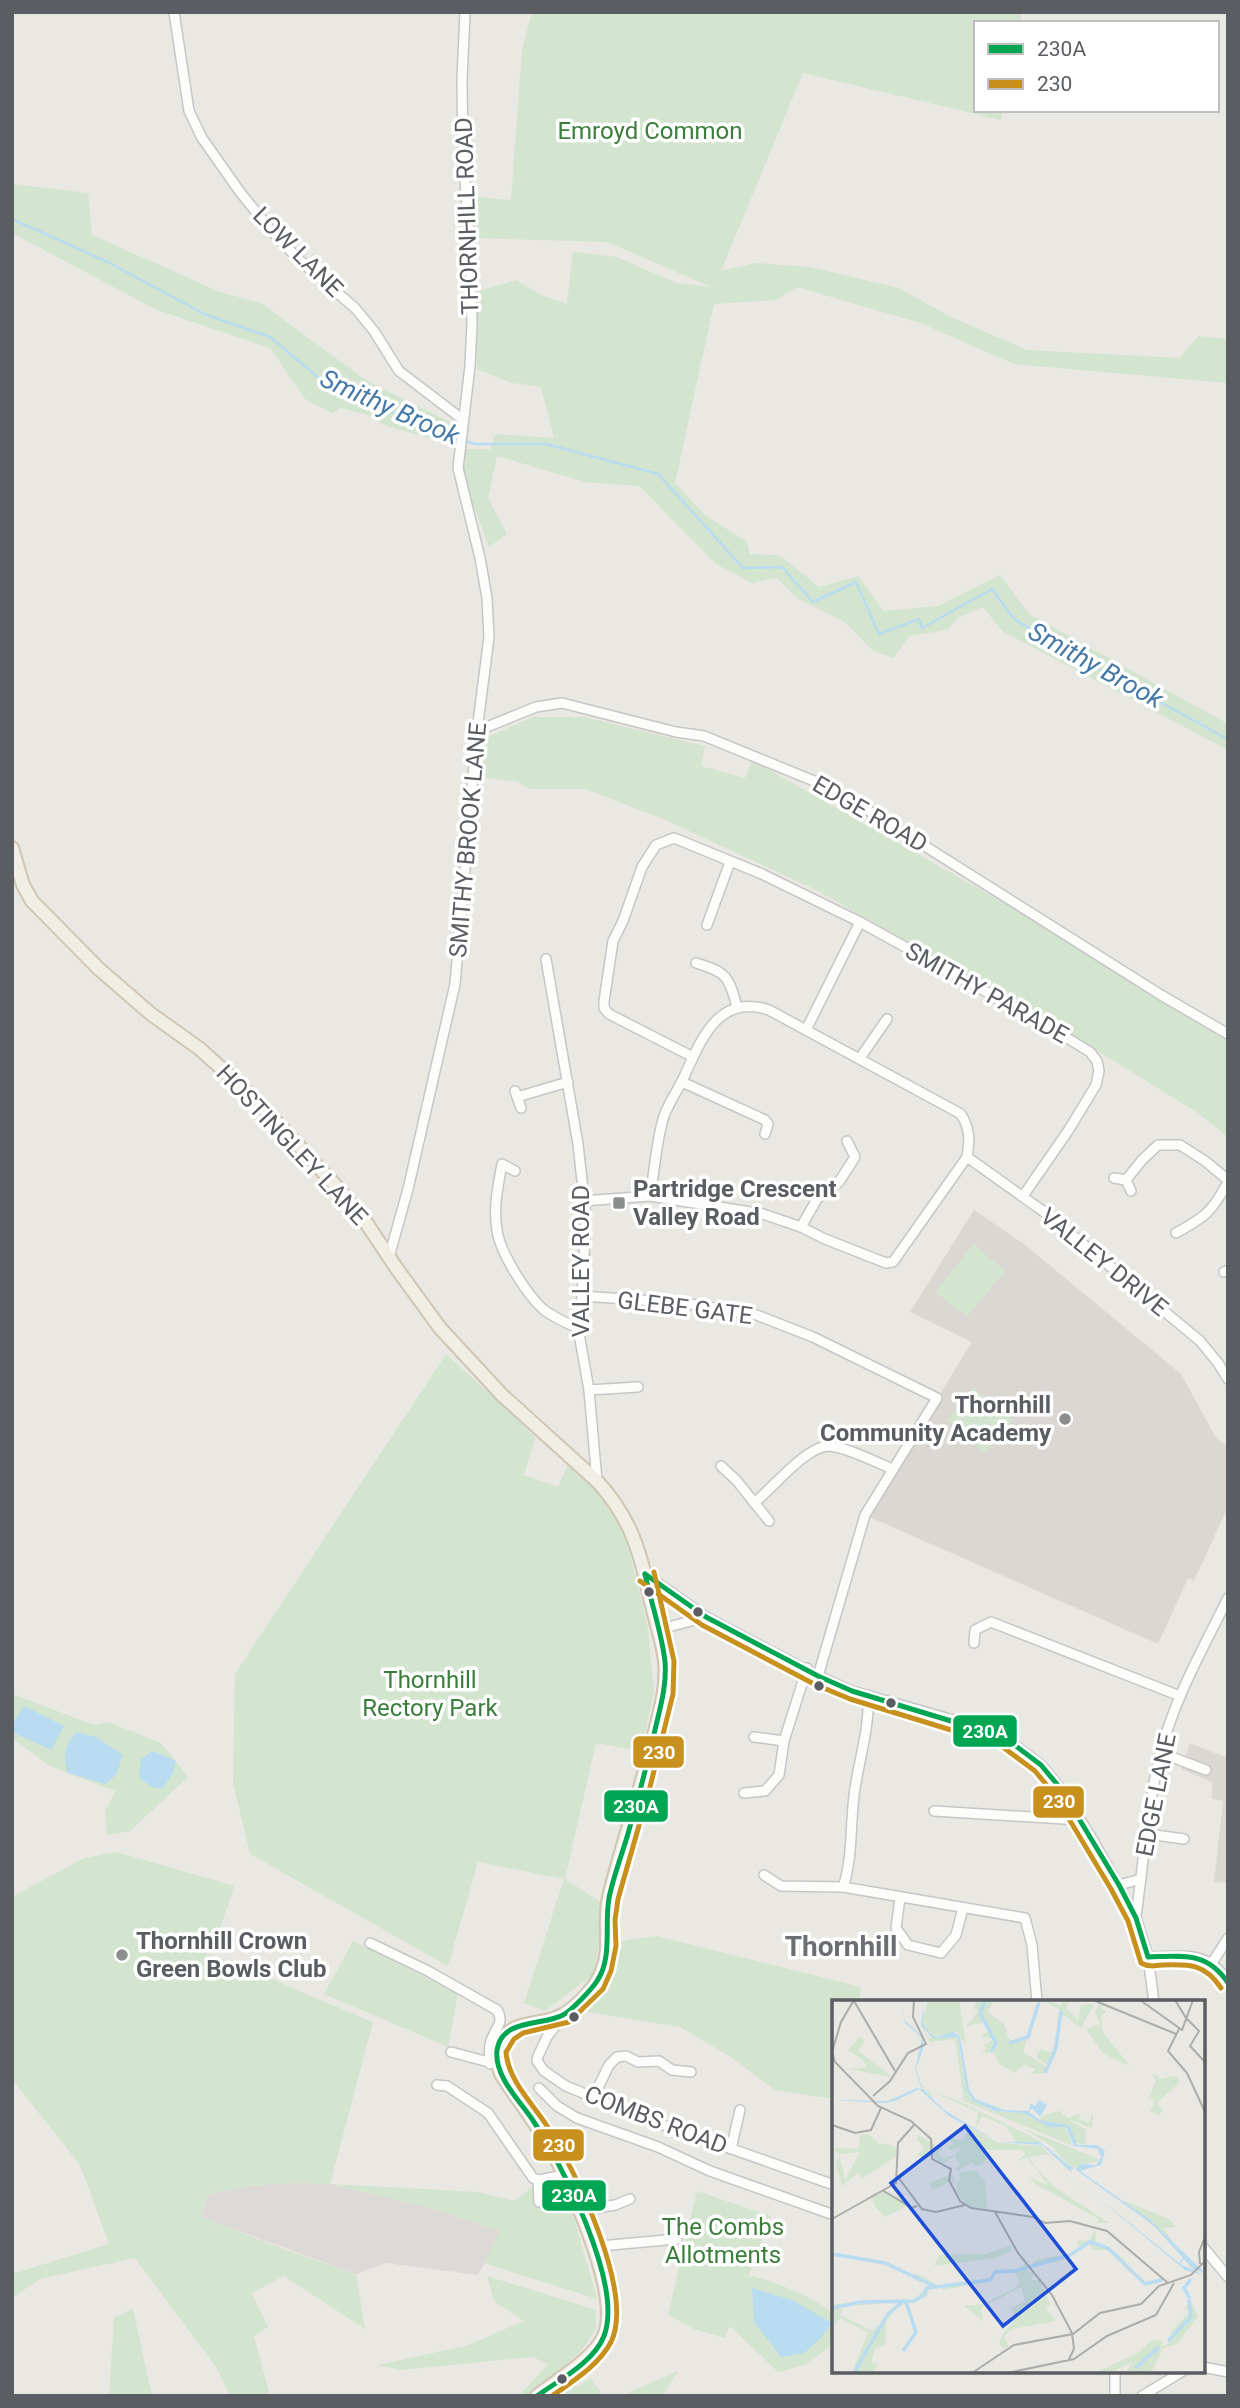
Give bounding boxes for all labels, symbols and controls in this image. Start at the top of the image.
legend [974,21,1219,112]
text: 230A [1037,37,1086,61]
text: 230 [1037,72,1072,96]
street label: THORNHILL ROAD [450,117,484,315]
park label: Emroyd Common [557,117,743,145]
street label: LOW LANE [247,201,349,303]
water label: Smithy Brook [316,363,465,452]
water label: Smithy Brook [1023,616,1170,715]
street label: SMITHY BROOK LANE [444,721,492,959]
street label: EDGE ROAD [808,770,932,858]
street label: SMITHY PARADE [901,937,1073,1049]
street label: HOSTINGLEY LANE [211,1059,373,1231]
place label: Partridge Crescent Valley Road [633,1175,837,1231]
street label: VALLEY ROAD [567,1185,595,1337]
marker: Partridge Crescent Valley Road [611,1195,627,1211]
street label: VALLEY DRIVE [1035,1202,1173,1322]
street label: GLEBE GATE [616,1286,754,1330]
place label: Thornhill Community Academy [820,1391,1052,1447]
marker: Thornhill Community Academy [1057,1411,1073,1427]
unlabelled marker [642,1585,656,1599]
unlabelled marker [691,1605,705,1619]
park label: Thornhill Rectory Park [362,1666,499,1722]
unlabelled marker [812,1679,826,1693]
unlabelled marker [884,1696,898,1710]
line badge: 230A [952,1714,1018,1748]
text: 230A [962,1720,1008,1743]
street label: EDGE LANE [1130,1731,1182,1859]
line badge: 230 [632,1735,685,1769]
text: 230 [643,1741,675,1764]
line badge: 230 [1032,1785,1085,1819]
line badge: 230A [603,1789,669,1823]
text: 230 [1043,1790,1075,1813]
text: 230A [613,1795,659,1818]
place label: Thornhill Crown Green Bowls Club [136,1927,326,1983]
district label: Thornhill [785,1930,897,1963]
marker: Thornhill Crown Green Bowls Club [114,1947,130,1963]
inset map [832,2000,1205,2373]
unlabelled marker [567,2010,581,2024]
street label: COMBS ROAD [581,2080,731,2160]
line badge: 230 [532,2128,585,2162]
text: 230 [543,2134,575,2157]
line badge: 230A [541,2179,607,2212]
text: 230A [551,2184,597,2207]
park label: The Combs Allotments [662,2213,784,2269]
unlabelled marker [555,2372,569,2386]

